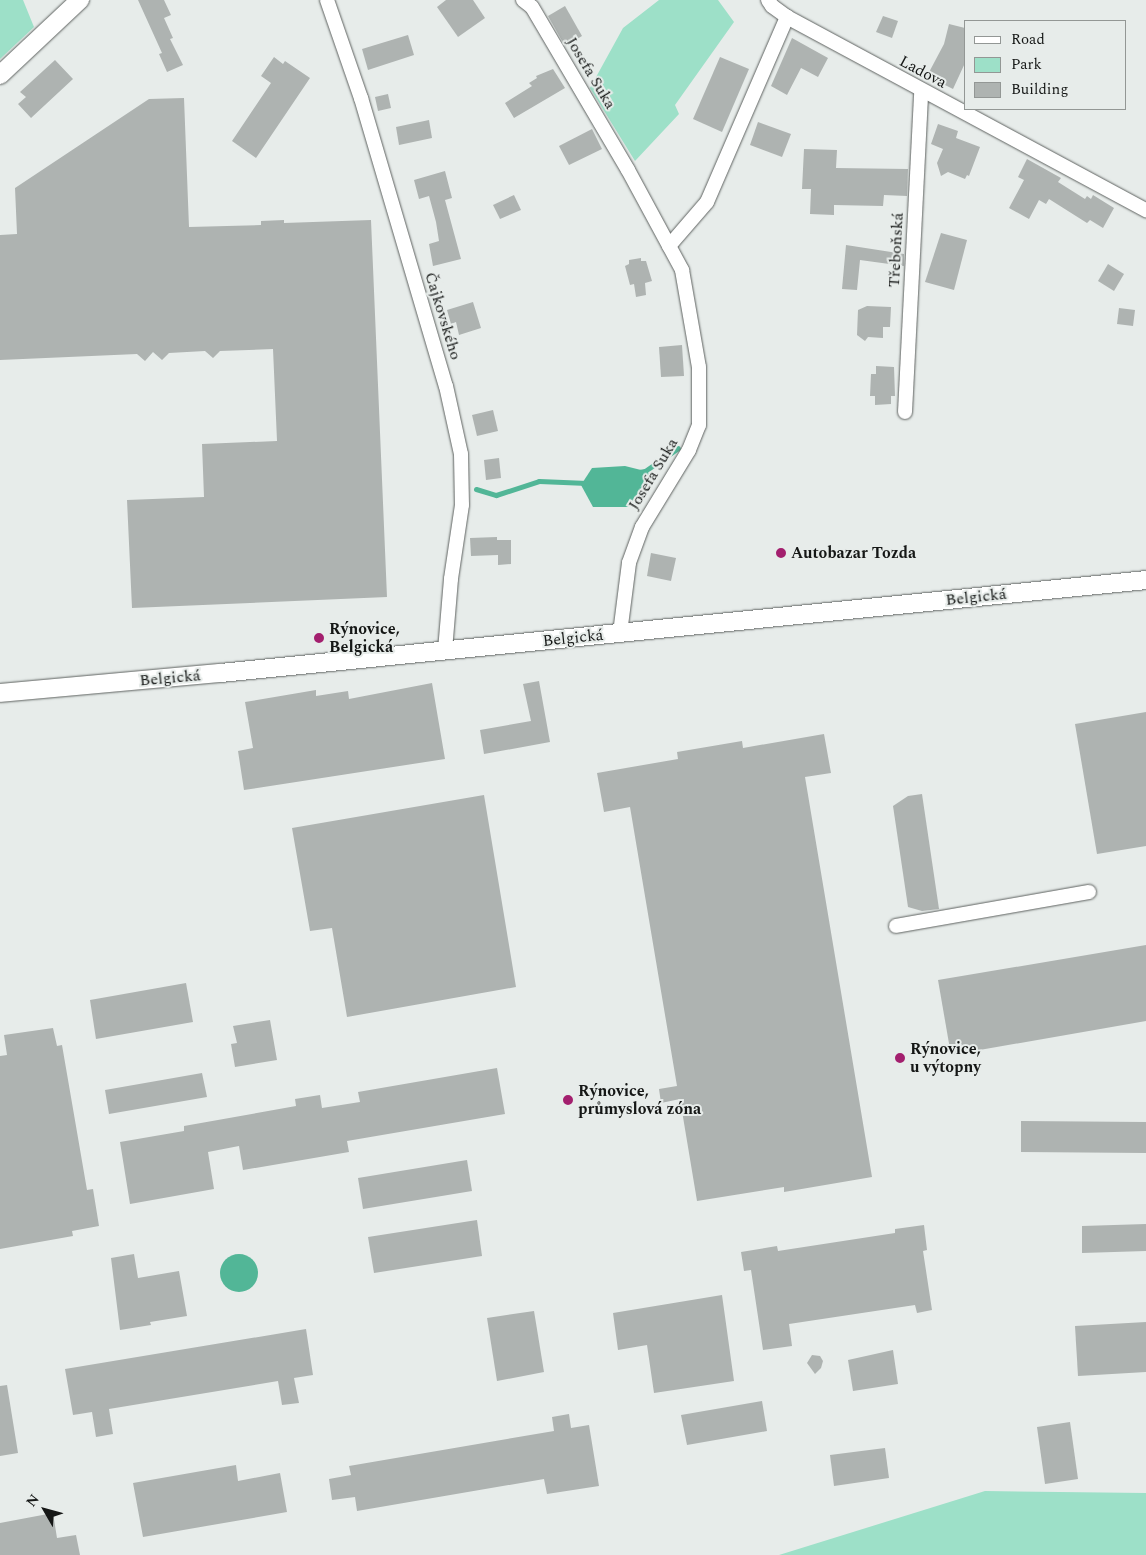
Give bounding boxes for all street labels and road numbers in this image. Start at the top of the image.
street label: Josefa Suka [562,34,620,112]
street label: Ladova [896,52,950,92]
street label: Třeboňská [884,212,908,288]
street label: Čajkovského [421,270,465,362]
street label: Josefa Suka [624,435,682,513]
street label: Belgická [945,584,1007,610]
street label: Belgická [542,625,604,651]
street label: Belgická [139,666,201,690]

